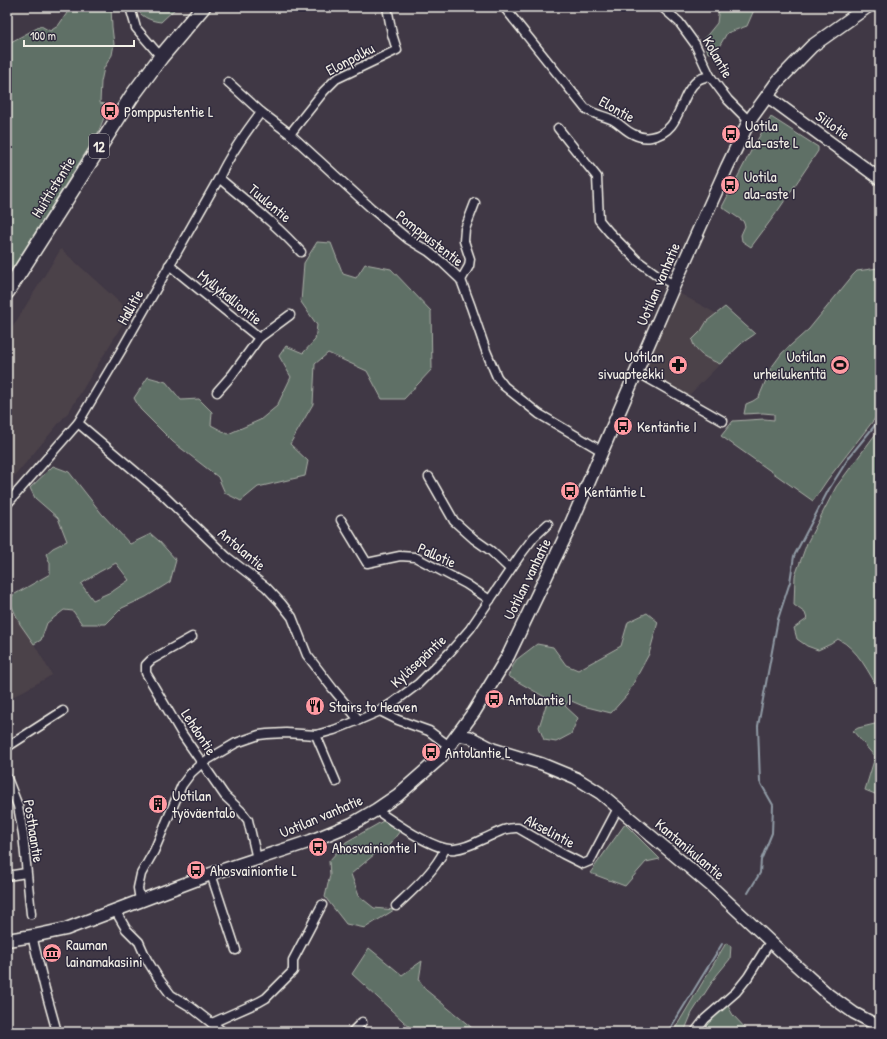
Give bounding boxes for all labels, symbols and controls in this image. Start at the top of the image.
scale bar [24,22,134,48]
text: 100 m [30,27,56,44]
street label: Kolantie [698,32,738,82]
street label: Elonpolku [322,37,378,81]
street label: Elontie [595,91,639,127]
bus stop icon: Pomppustentie L [99,100,121,122]
place label: Pomppustentie L [124,101,214,122]
street label: Siilotie [811,105,855,145]
place label: Uotila ala-aste L [745,115,799,153]
bus stop icon: Uotila ala-aste L [720,123,742,145]
road number: 12 [89,134,109,158]
street label: Huittistentie [26,152,80,222]
place label: Uotila ala-aste I [744,166,796,204]
bus stop icon: Uotila ala-aste I [719,174,741,196]
street label: Tuulentie [244,179,296,227]
street label: Pomppustentie [392,205,468,271]
street label: Uotilan vanhatie [631,239,685,329]
street label: Myllykalliontie [193,265,267,330]
street label: Hallitie [112,286,148,328]
place label: Uotilan sivuapteekki [598,346,664,384]
place label: Uotilan urheilukenttä [753,346,826,384]
pharmacy icon: Uotilan sivuapteekki [667,354,689,376]
sports icon: Uotilan urheilukenttä [829,354,851,376]
bus stop icon: Kentäntie I [612,415,634,437]
place label: Kentäntie I [637,416,697,437]
bus stop icon: Kentäntie L [559,480,581,502]
place label: Kentäntie L [584,481,646,502]
street label: Antolantie [214,523,270,575]
street label: Uotilan vanhatie [498,535,556,623]
street label: Pallotie [414,537,460,573]
street label: Kyläsepäntie [385,630,451,692]
bus stop icon: Antolantie I [483,688,505,710]
place label: Antolantie I [508,689,571,710]
restaurant icon: Stairs to Heaven [304,695,326,717]
place label: Stairs to Heaven [329,696,418,717]
street label: Lehdontie [176,705,222,759]
bus stop icon: Antolantie L [420,741,442,763]
place label: Antolantie L [445,742,511,763]
place label: Uotilan työväentalo [172,785,235,823]
street label: Uotilan vanhatie [276,789,366,843]
building icon: Uotilan työväentalo [147,793,169,815]
street label: Posthaantie [19,798,49,864]
street label: Akselintie [521,809,579,853]
street label: Kantanikulantie [651,814,729,884]
bus stop icon: Ahosvainiontie I [307,836,329,858]
place label: Ahosvainiontie I [332,837,417,858]
bus stop icon: Ahosvainiontie L [185,859,207,881]
place label: Ahosvainiontie L [210,860,298,881]
place label: Rauman lainamakasiini [66,934,143,972]
museum icon: Rauman lainamakasiini [41,942,63,964]

